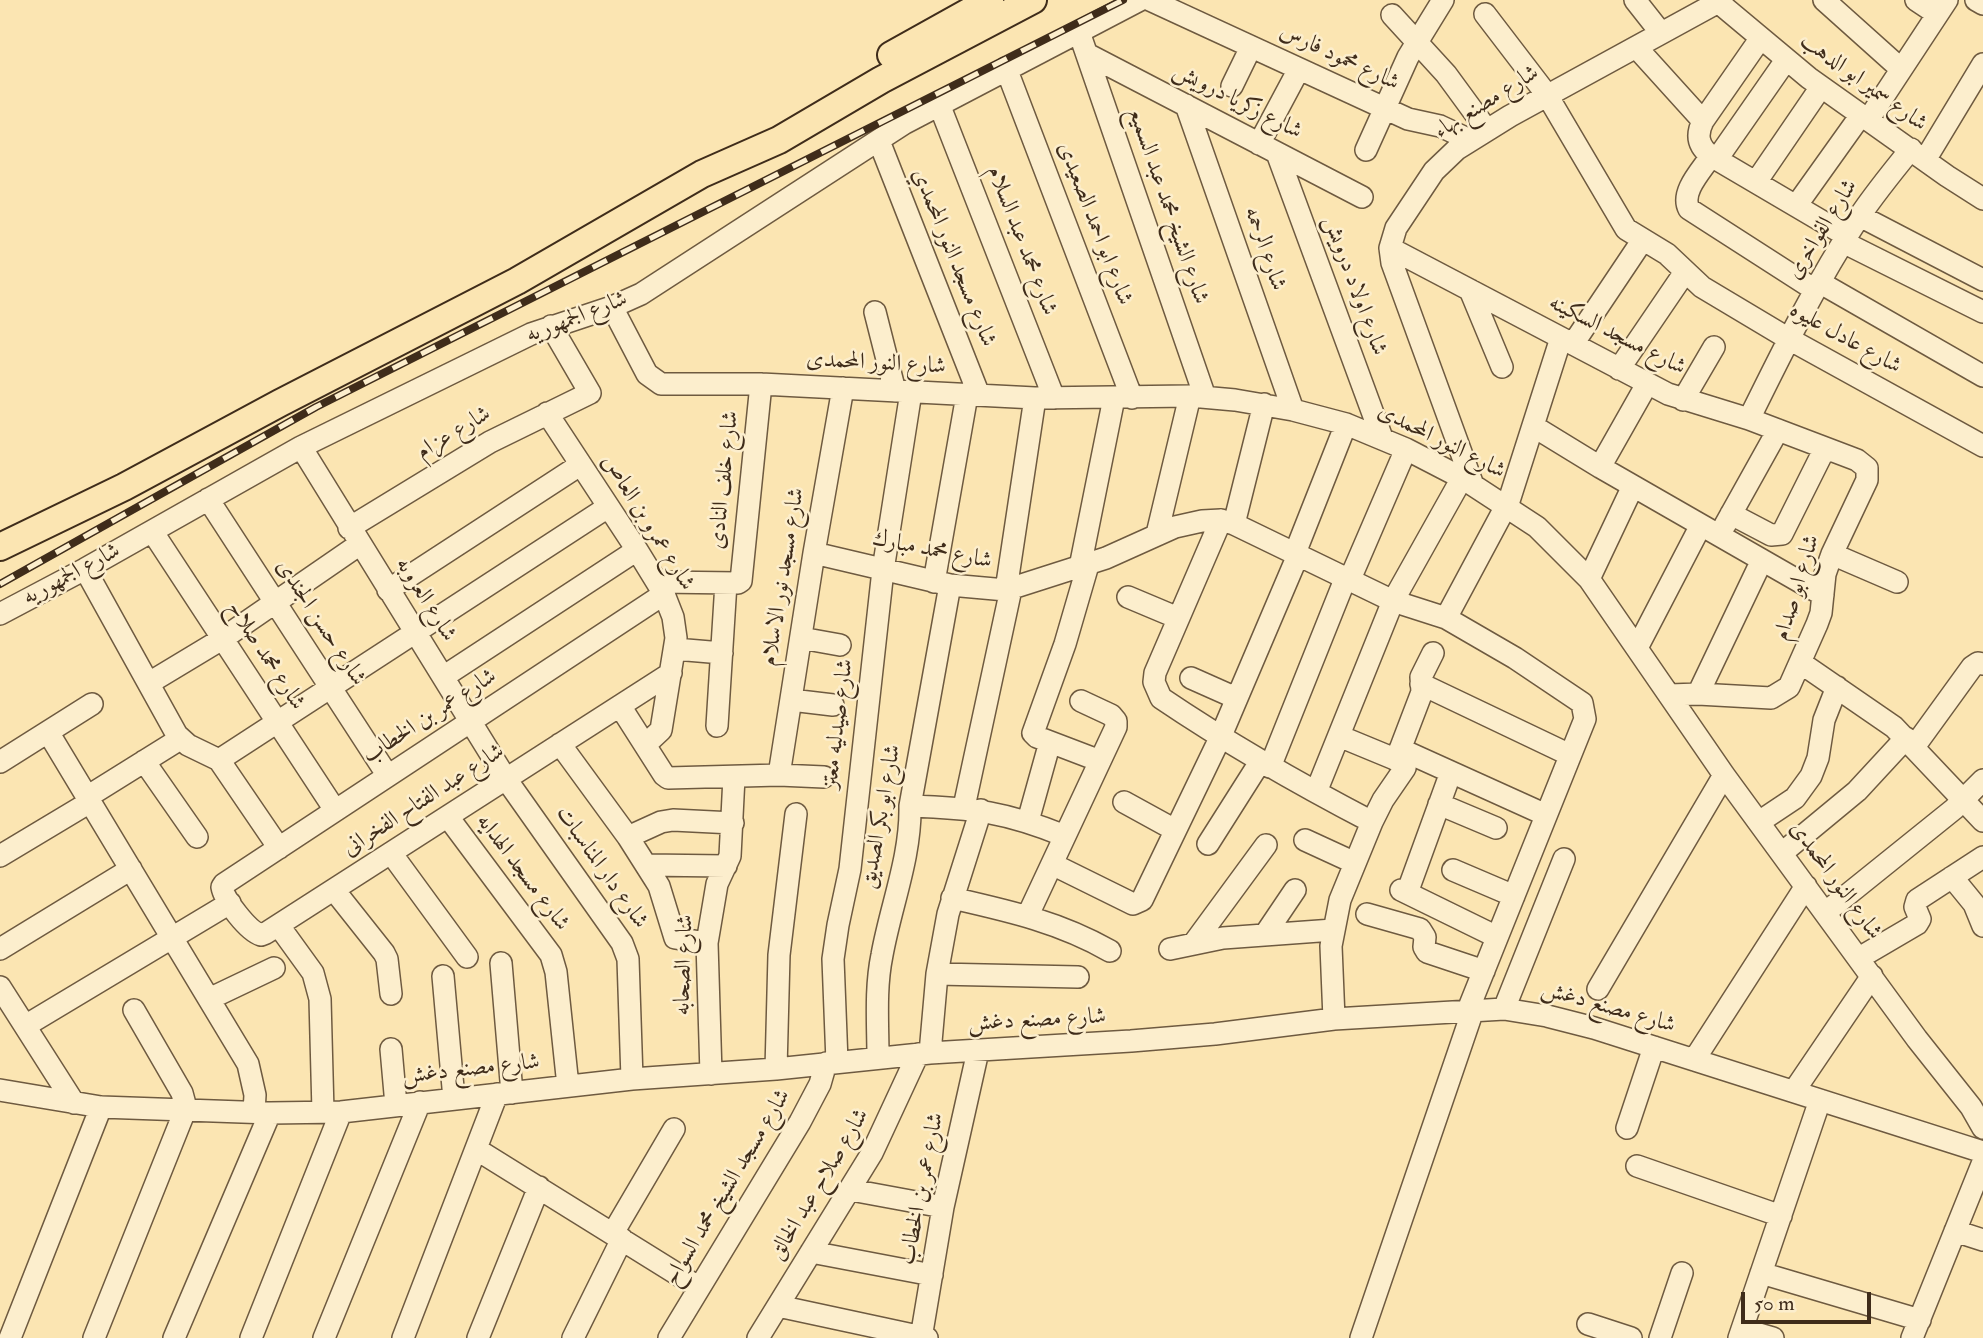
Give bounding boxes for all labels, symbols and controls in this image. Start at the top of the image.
street label: شارع محمود فارس [1275,18,1403,98]
street label: شارع سمير ابو الدهب [1794,28,1932,138]
street label: شارع زكريا درويش [1168,58,1306,146]
street label: شارع مصنع بهاء [1430,60,1544,146]
street label: شارع الشيخ محمد عبد السميع [1120,104,1214,308]
street label: شارع ابو احمد الصعيدى [1050,139,1138,309]
street label: شارع محمد عبد السلام [980,162,1062,320]
street label: شارع مسجد النور المحمدي [905,165,1001,351]
street label: شارع الفواخرى [1781,175,1865,285]
street label: شارع الرحمه [1237,203,1291,295]
street label: شارع اولاد درويش [1316,212,1392,360]
street label: شارع الجمهوريه [522,286,632,350]
street label: شارع مسجد السكينه [1544,290,1690,382]
street label: شارع عادل عليوه [1784,297,1906,381]
street label: شارع النور المحمدى [805,347,947,381]
street label: شارع النور المحمدى [1372,398,1510,486]
street label: شارع عزام [412,401,496,467]
street label: شارع خلف النادى [704,409,746,551]
street label: شارع عمرو بن العاص [594,450,700,596]
street label: شارع مسجد نور الاسلام [756,486,812,668]
street label: شارع محمد مبارك [870,526,994,576]
street label: شارع ابو صدام [1769,532,1827,644]
street label: شارع الجمهوريه [18,538,126,612]
street label: شارع العروبه [388,553,462,647]
street label: شارع حسن الجندى [269,555,371,691]
street label: شارع محمد صلاح [220,596,310,716]
street label: شارع صيدليه معتز [817,658,861,790]
street label: شارع عمر بن الخطاب [358,663,502,771]
street label: شارع عبد الفتاح الفخرانى [338,738,510,864]
street label: شارع ابو بكر الصديق [856,743,908,891]
street label: شارع دار المناسبات [549,801,653,935]
street label: شارع مسجد الهدايه [469,809,575,937]
street label: شارع النور المحمدى [1783,816,1887,946]
street label: شارع الصحابه [669,914,701,1016]
street label: شارع مصنع دغش [1538,976,1678,1040]
street label: شارع مصنع دغش [967,1004,1107,1038]
street label: شارع مصنع دغش [401,1049,541,1091]
street label: شارع مسجد الشيخ محمد السواح [658,1085,798,1291]
street label: شارع صلاح عبد الخالق [764,1104,876,1266]
street label: شارع عمر بن الخطاب [895,1111,951,1267]
scale bar [1745,1278,1874,1322]
text: 50 m [1754,1290,1795,1317]

